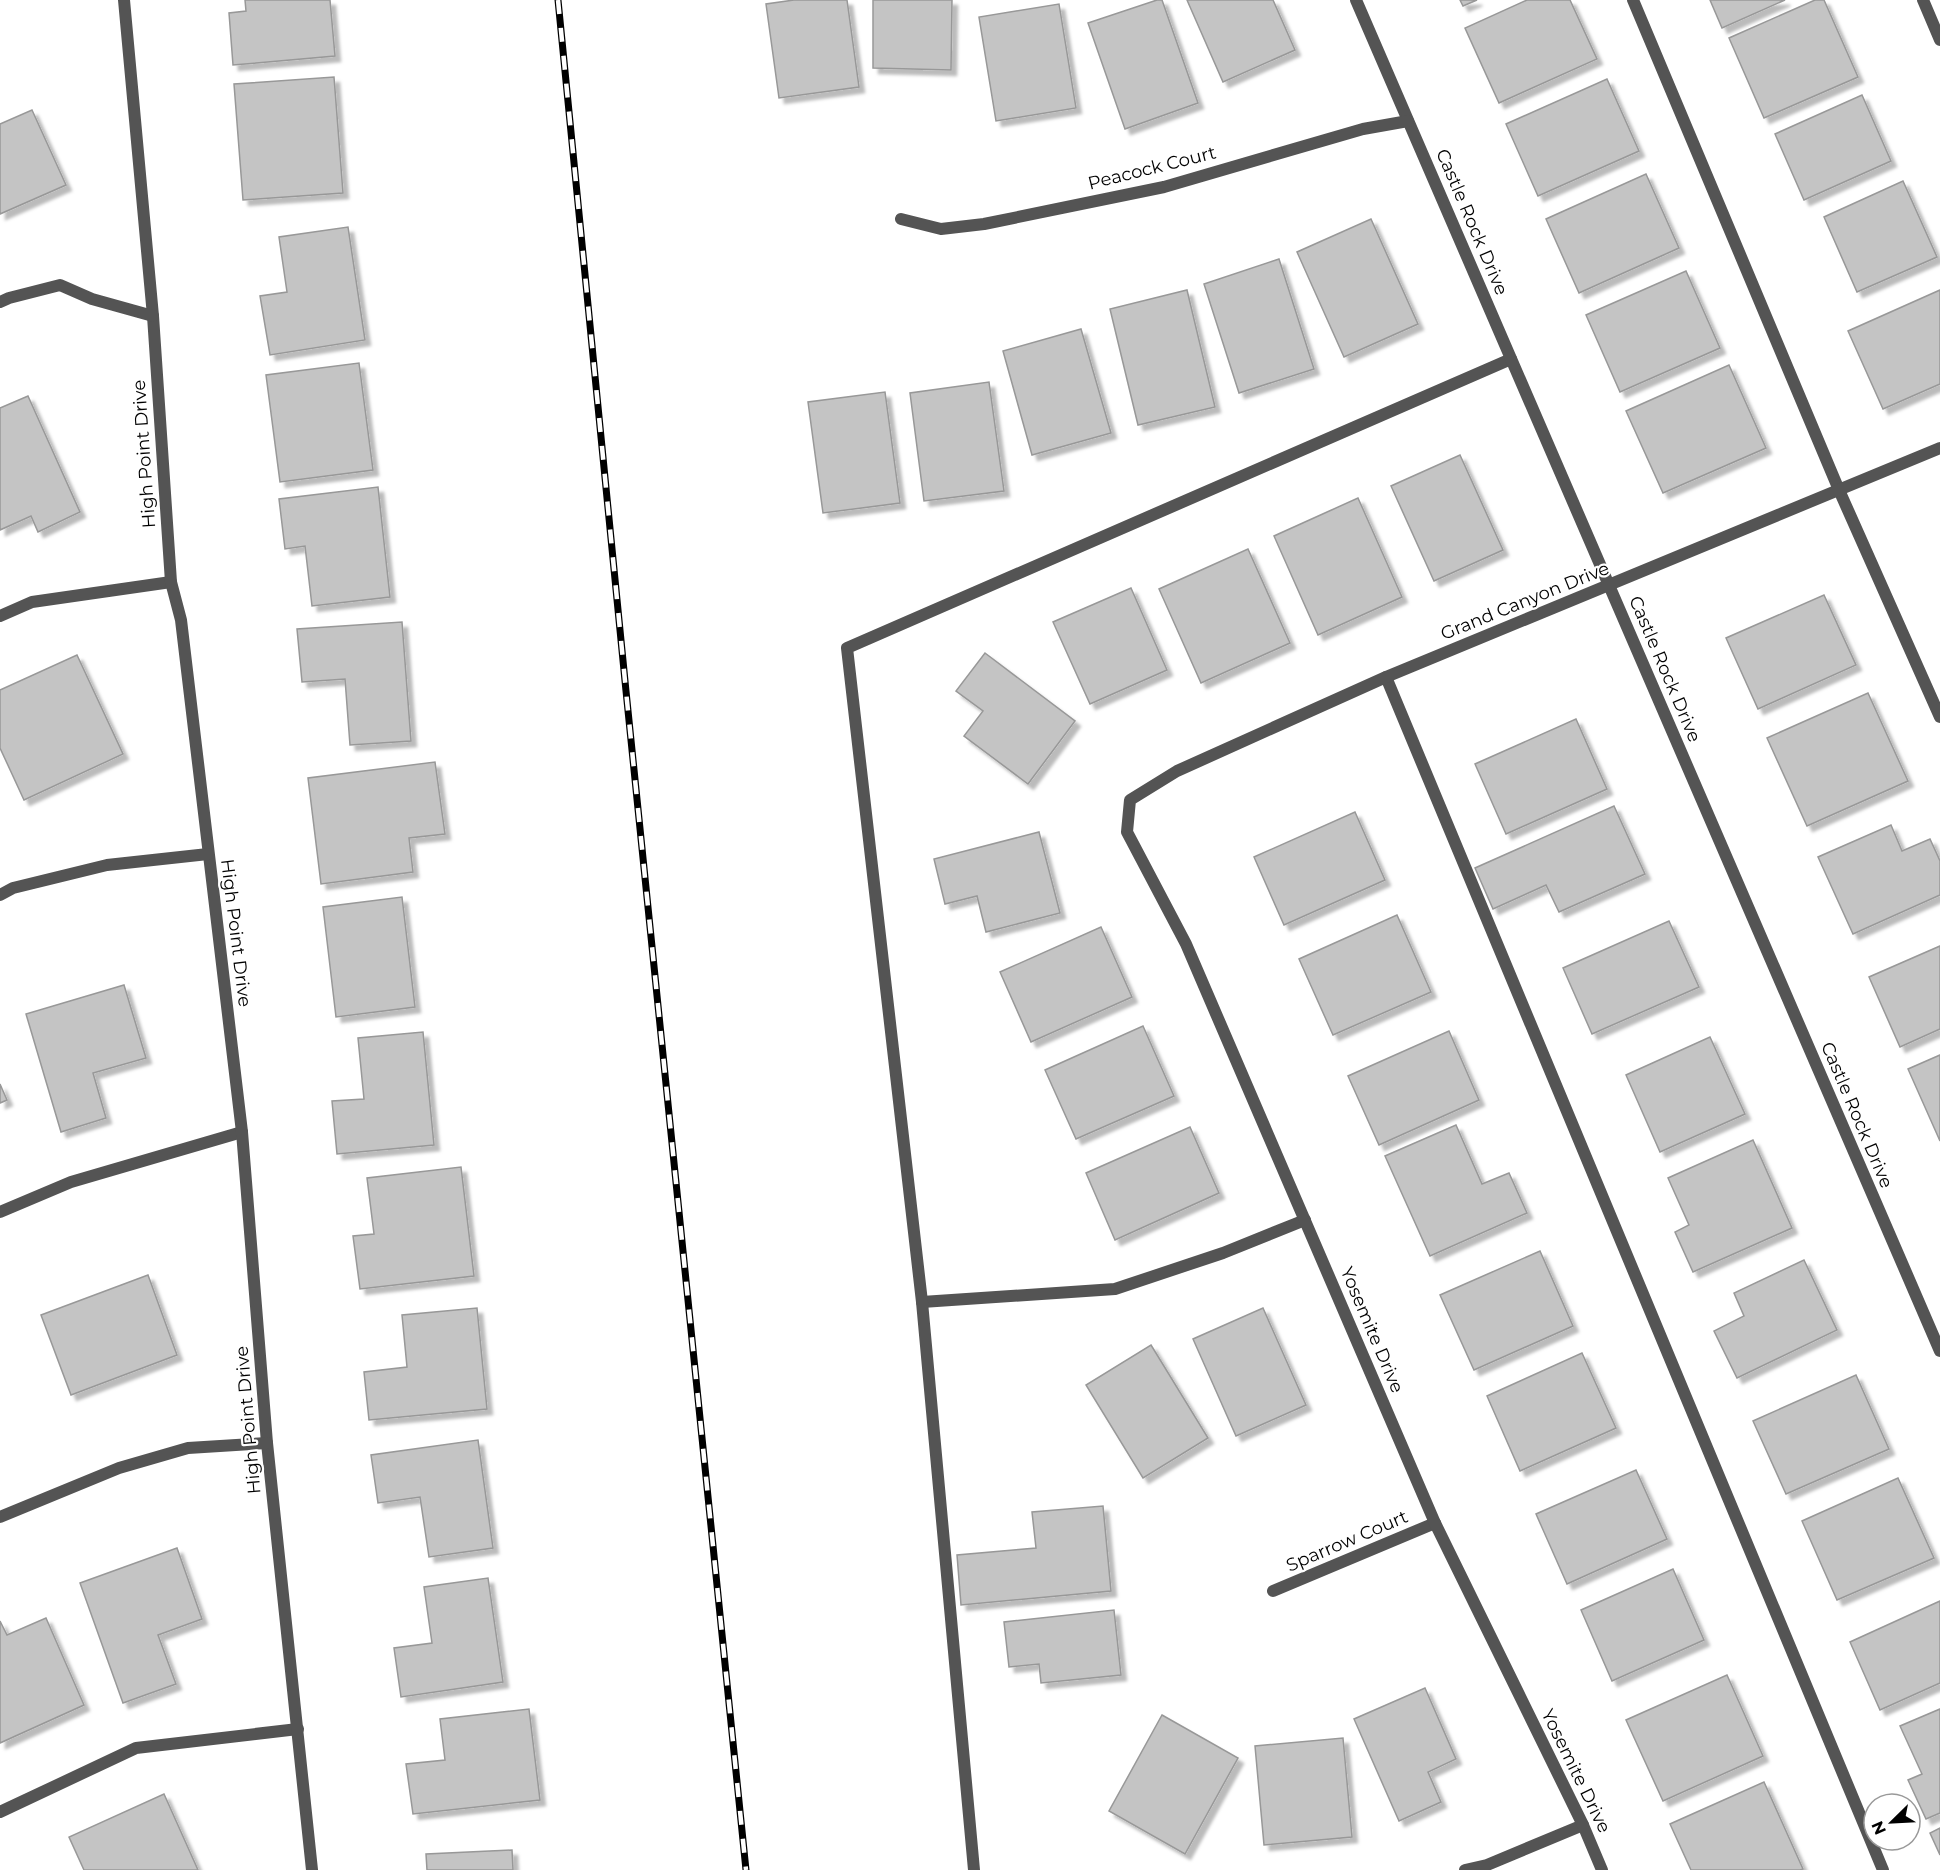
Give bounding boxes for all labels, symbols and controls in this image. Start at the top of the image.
street label: Peacock Court [1086,141,1218,195]
street label: Castle Rock Drive [1431,146,1513,299]
street label: High Point Drive [128,379,160,529]
street label: Grand Canyon Drive [1437,557,1613,645]
street label: Castle Rock Drive [1624,593,1706,746]
street label: High Point Drive [216,858,256,1008]
street label: Castle Rock Drive [1816,1039,1898,1192]
street label: Yosemite Drive [1336,1264,1409,1396]
street label: High Point Drive [231,1345,265,1495]
street label: Sparrow Court [1283,1505,1411,1577]
street label: Yosemite Drive [1537,1706,1615,1837]
north arrow [1862,1792,1922,1852]
text: N [1867,1818,1890,1838]

